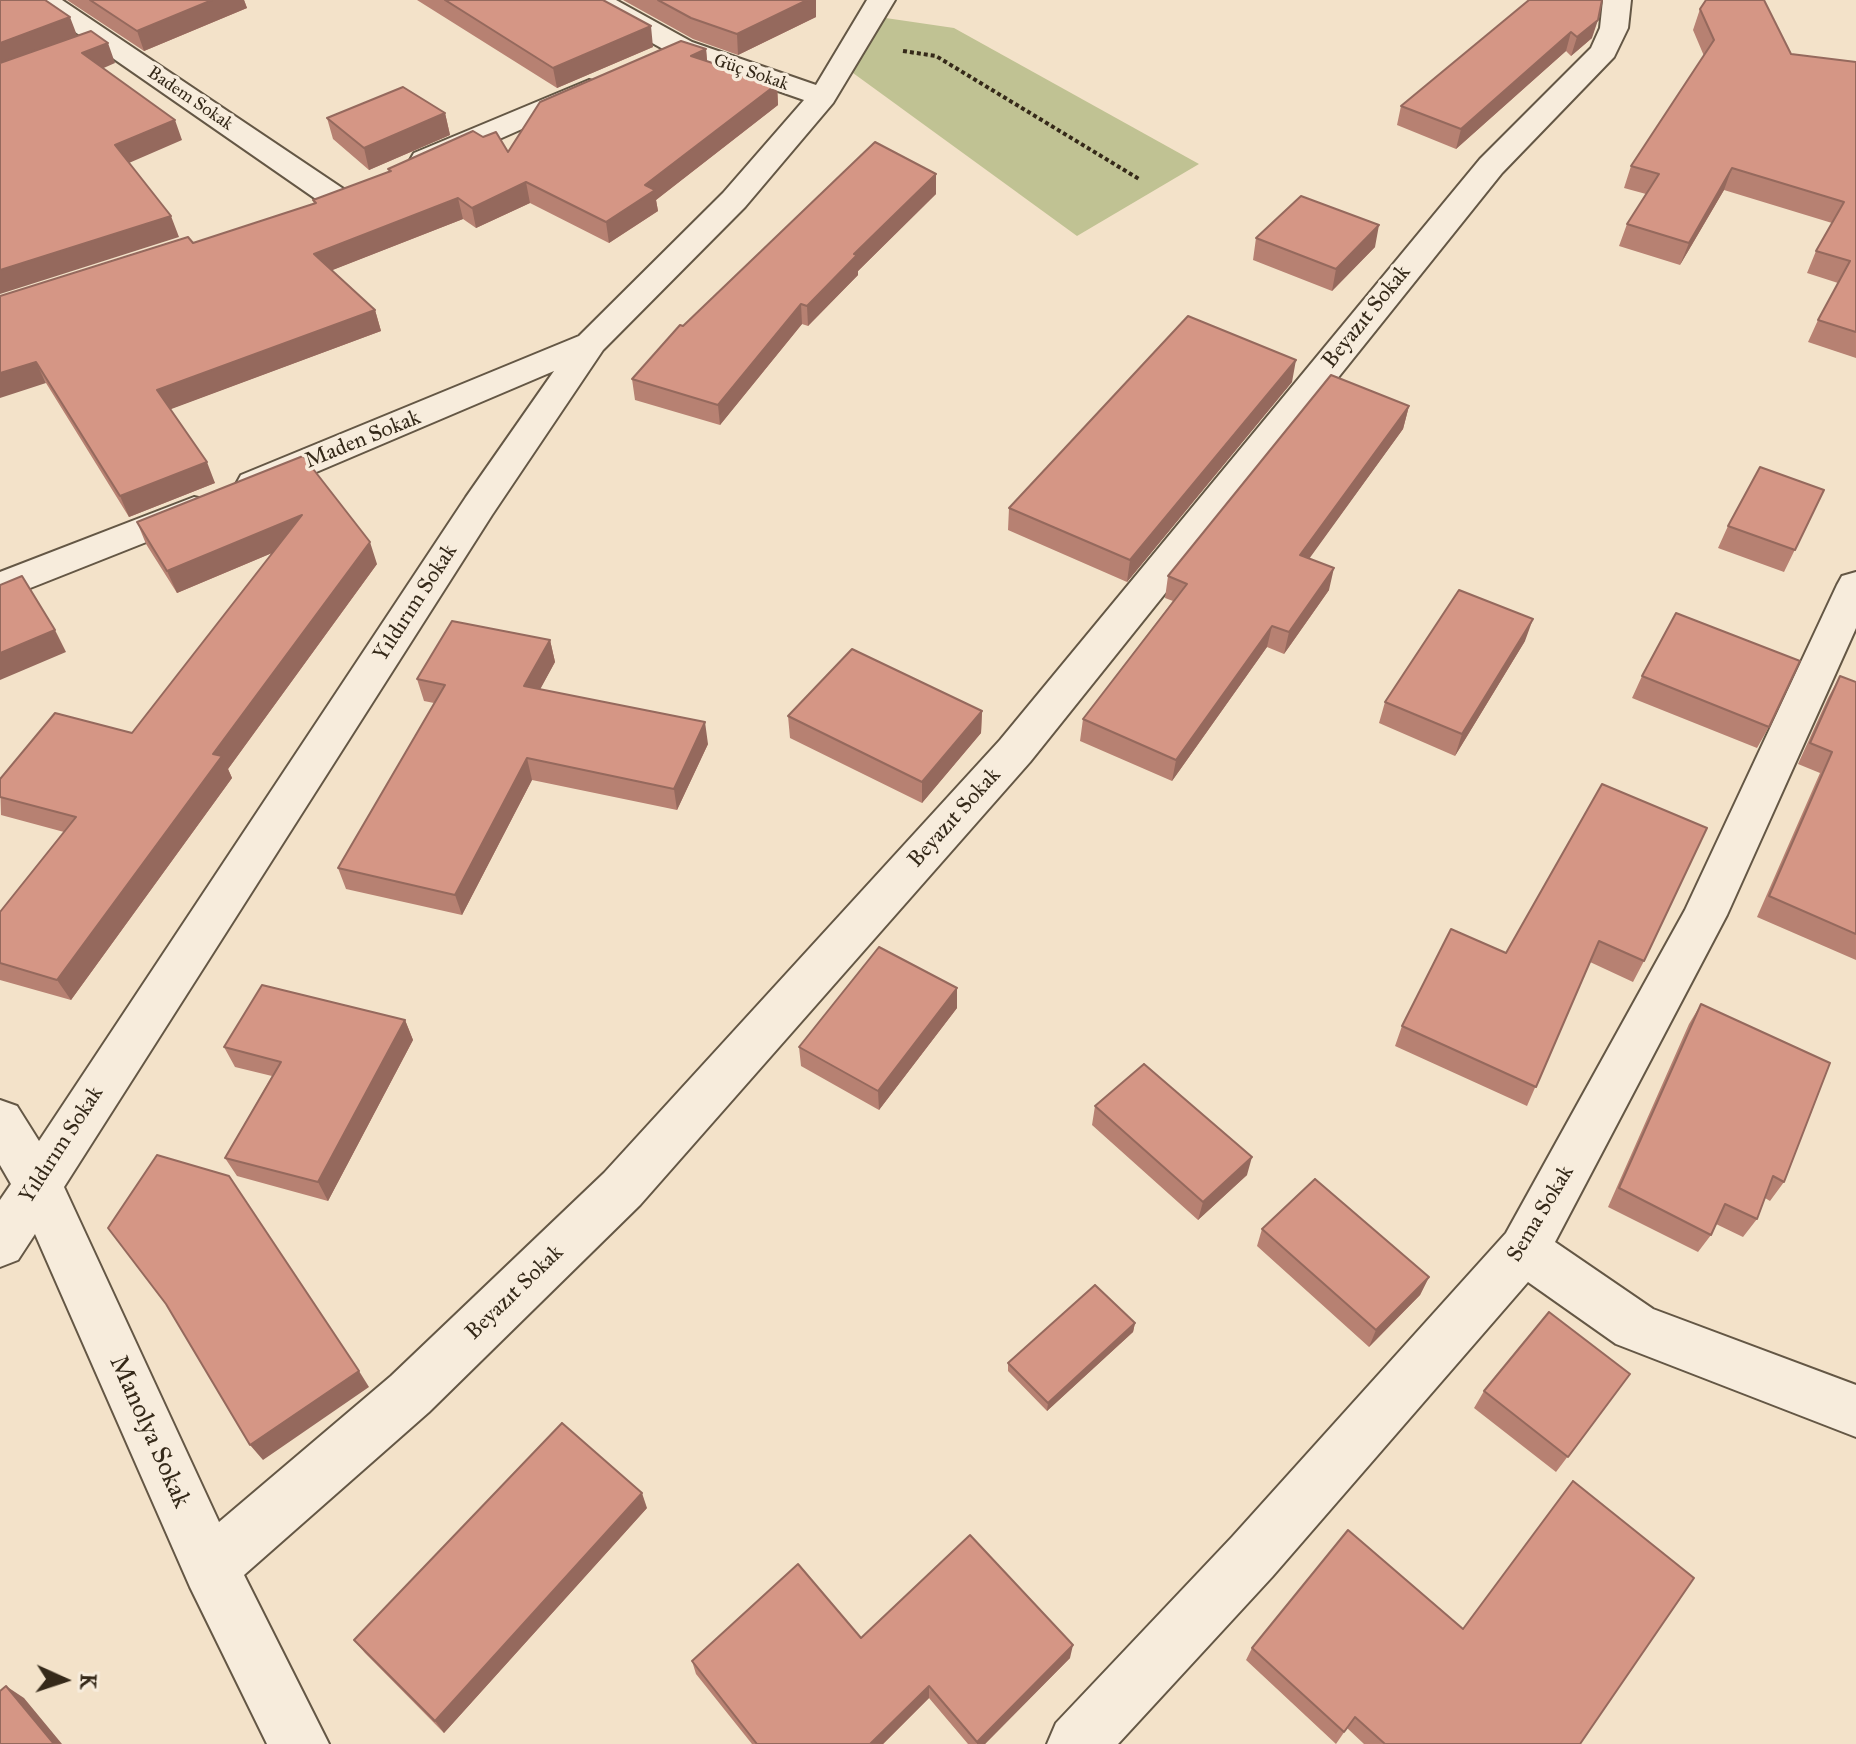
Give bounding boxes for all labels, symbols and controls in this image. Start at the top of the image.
street label: Güç Sokak [711,50,791,96]
street label: Badem Sokak [143,62,237,136]
street label: Beyazıt Sokak [1317,260,1417,374]
street label: Maden Sokak [301,405,425,475]
street label: Yıldırım Sokak [368,540,464,666]
street label: Beyazıt Sokak [903,763,1007,873]
street label: Yıldırım Sokak [14,1082,110,1208]
street label: Sema Sokak [1502,1161,1580,1267]
street label: Beyazıt Sokak [461,1240,569,1346]
street label: Manolya Sokak [101,1351,197,1513]
north arrow [24,1640,104,1720]
text: K [75,1673,102,1690]

